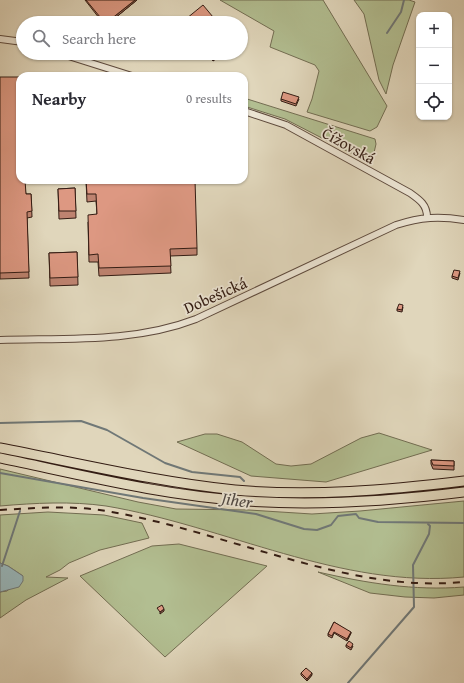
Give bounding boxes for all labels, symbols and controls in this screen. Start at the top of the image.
map controls [416,12,452,120]
button: + [416,12,452,48]
search box [16,16,248,60]
icon: search [30,27,52,49]
text: Search here [62,28,136,49]
button: − [416,48,452,84]
button: locate [416,84,452,120]
text: Nearby [32,86,86,111]
text: 0 results [186,89,232,108]
street label: Čížovská [318,120,381,170]
street label: Dobešická [179,270,251,320]
water label: Jiher [217,484,255,514]

